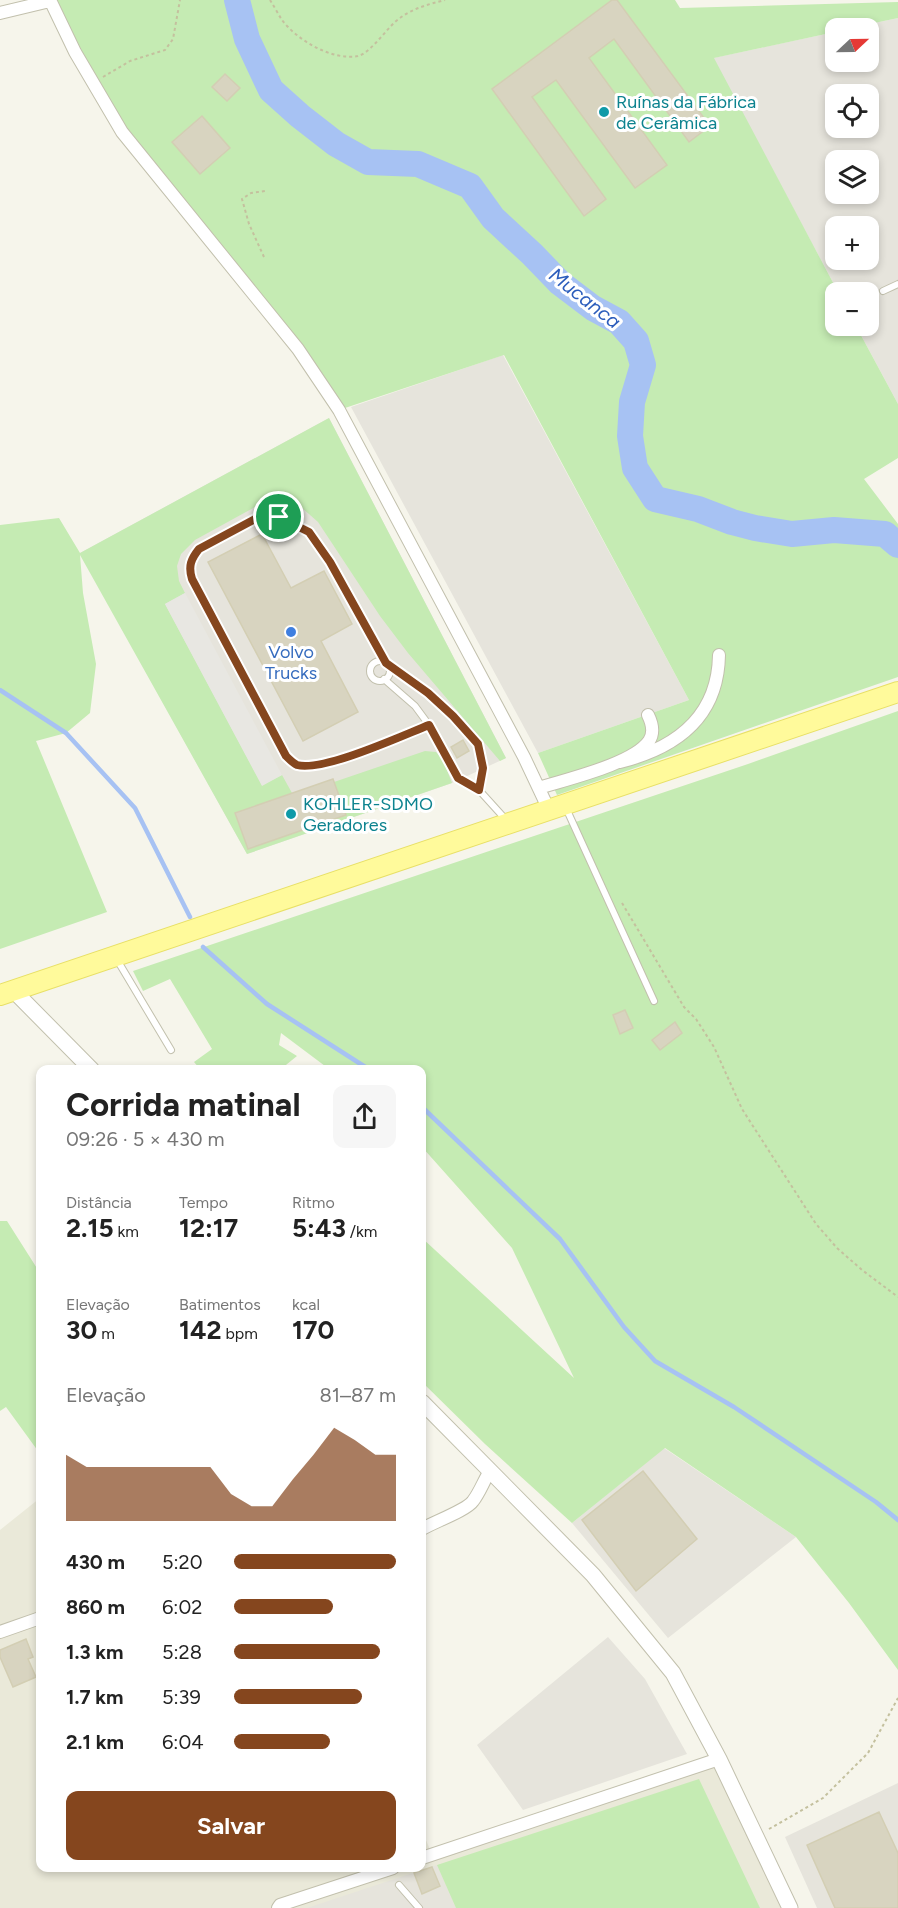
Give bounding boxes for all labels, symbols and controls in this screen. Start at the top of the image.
north arrow [825,18,879,72]
map controls [825,18,879,336]
button: locate [825,84,879,138]
place label: Ruínas da Fábrica de Cerâmica [616,91,756,134]
marker: Ruínas da Fábrica de Cerâmica [597,105,611,119]
button: layers [825,150,879,204]
button: + [825,216,879,270]
water label: Mucanca [544,263,626,334]
button: − [825,282,879,336]
pin [253,491,304,542]
icon: arrive [262,500,295,533]
marker: Volvo Trucks [284,625,298,639]
place label: Volvo Trucks [265,641,317,684]
place label: KOHLER-SDMO Geradores [303,793,433,836]
marker: KOHLER-SDMO Geradores [284,807,298,821]
text: Corrida matinal [66,1085,301,1124]
button: share [333,1085,396,1148]
text: 09:26 · 5 × 430 m [66,1127,225,1151]
text: Distância [66,1193,132,1212]
text: Tempo [179,1193,228,1212]
text: Ritmo [292,1193,335,1212]
text: 2.15 [66,1212,114,1244]
text: 12:17 [179,1212,238,1244]
text: 5:43 [292,1212,346,1244]
text: km [114,1222,139,1241]
text: /km [346,1222,377,1241]
text: Elevação [66,1295,130,1314]
text: Batimentos [179,1295,261,1314]
text: kcal [292,1295,320,1314]
text: 30 [66,1314,97,1346]
text: 142 [179,1314,221,1346]
text: 170 [292,1314,334,1346]
text: m [97,1324,115,1343]
text: bpm [221,1324,258,1343]
text: Elevação [66,1383,146,1407]
text: 81–87 m [319,1383,396,1407]
text: 430 m [66,1550,125,1574]
text: 5:20 [162,1550,203,1574]
text: 860 m [66,1595,125,1619]
text: 6:02 [162,1595,202,1619]
text: 1.3 km [66,1640,123,1664]
text: 5:28 [162,1640,202,1664]
text: 1.7 km [66,1685,123,1709]
text: 5:39 [162,1685,201,1709]
text: 2.1 km [66,1730,124,1754]
text: 6:04 [162,1730,204,1754]
button: Salvar [66,1791,396,1860]

